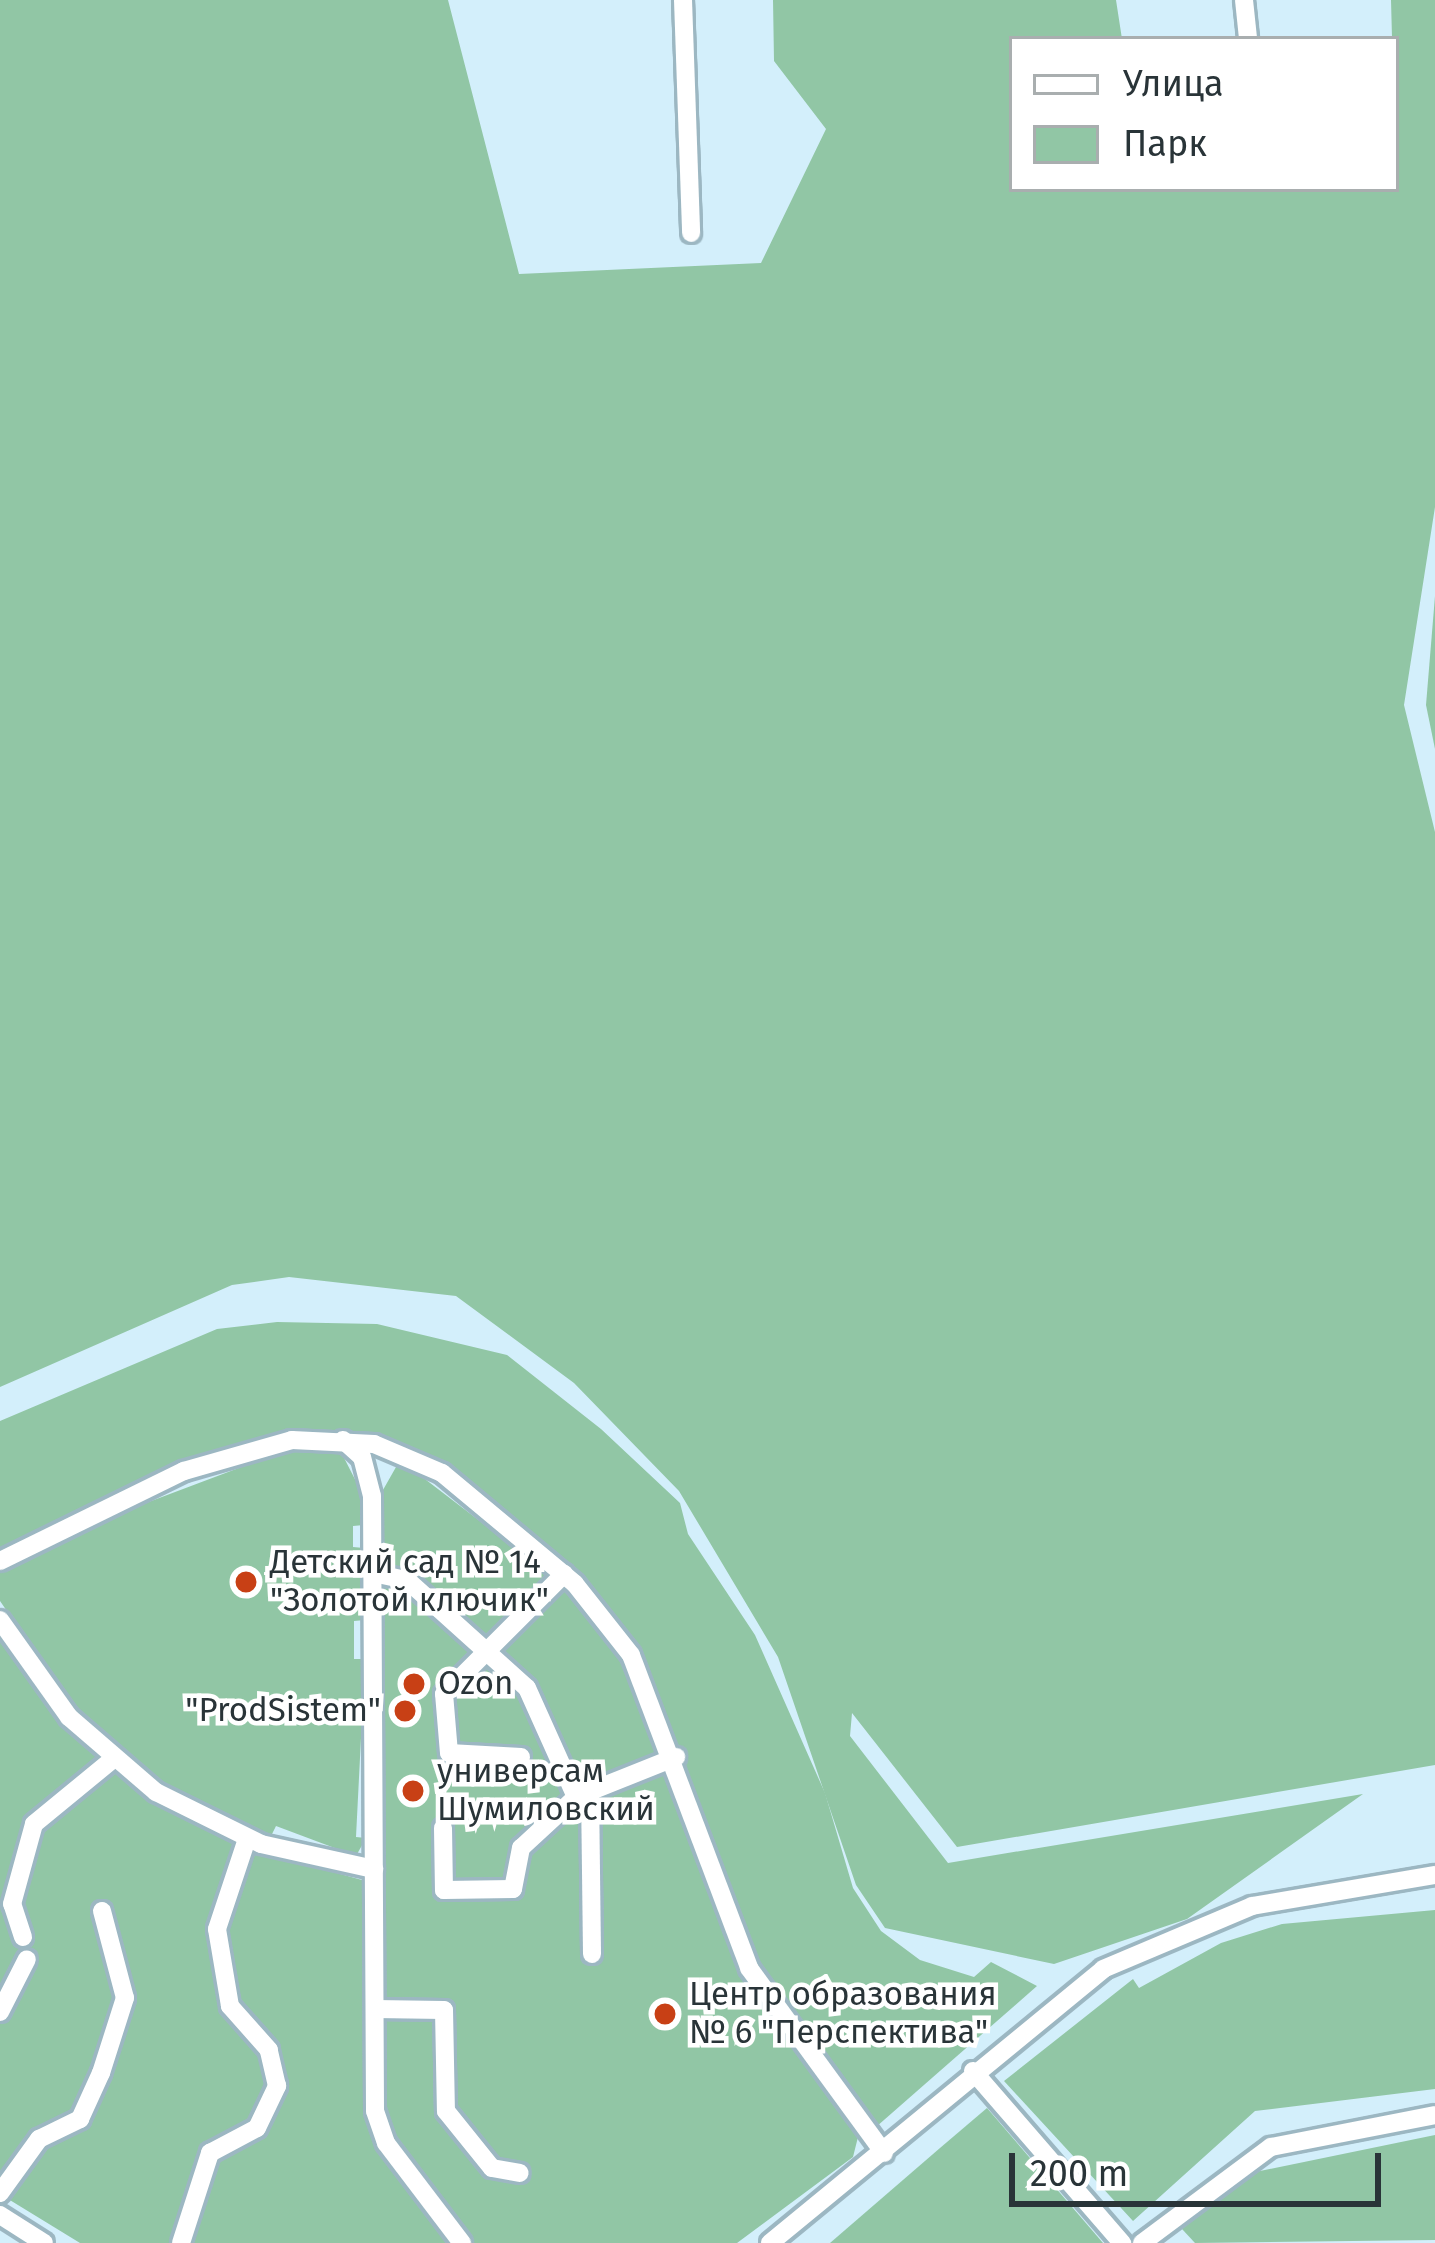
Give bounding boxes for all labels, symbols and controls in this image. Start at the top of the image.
legend [1009,36,1399,192]
text: Улица [1123,62,1224,106]
text: Парк [1123,122,1207,166]
place label: Детский сад № 14 "Золотой ключик" [270,1543,549,1621]
marker: Детский сад № 14 "Золотой ключик" [233,1569,259,1595]
place label: Ozon [438,1664,513,1704]
marker: Ozon [401,1671,427,1697]
place label: "ProdSistem" [185,1691,381,1731]
marker: "ProdSistem" [392,1698,418,1724]
place label: универсам Шумиловский [437,1752,655,1830]
marker: универсам Шумиловский [400,1778,426,1804]
place label: Центр образования № 6 "Перспектива" [689,1975,997,2053]
marker: Центр образования № 6 "Перспектива" [652,2001,678,2027]
scale bar [1015,2129,1387,2203]
text: 200 m [1030,2152,1128,2196]

